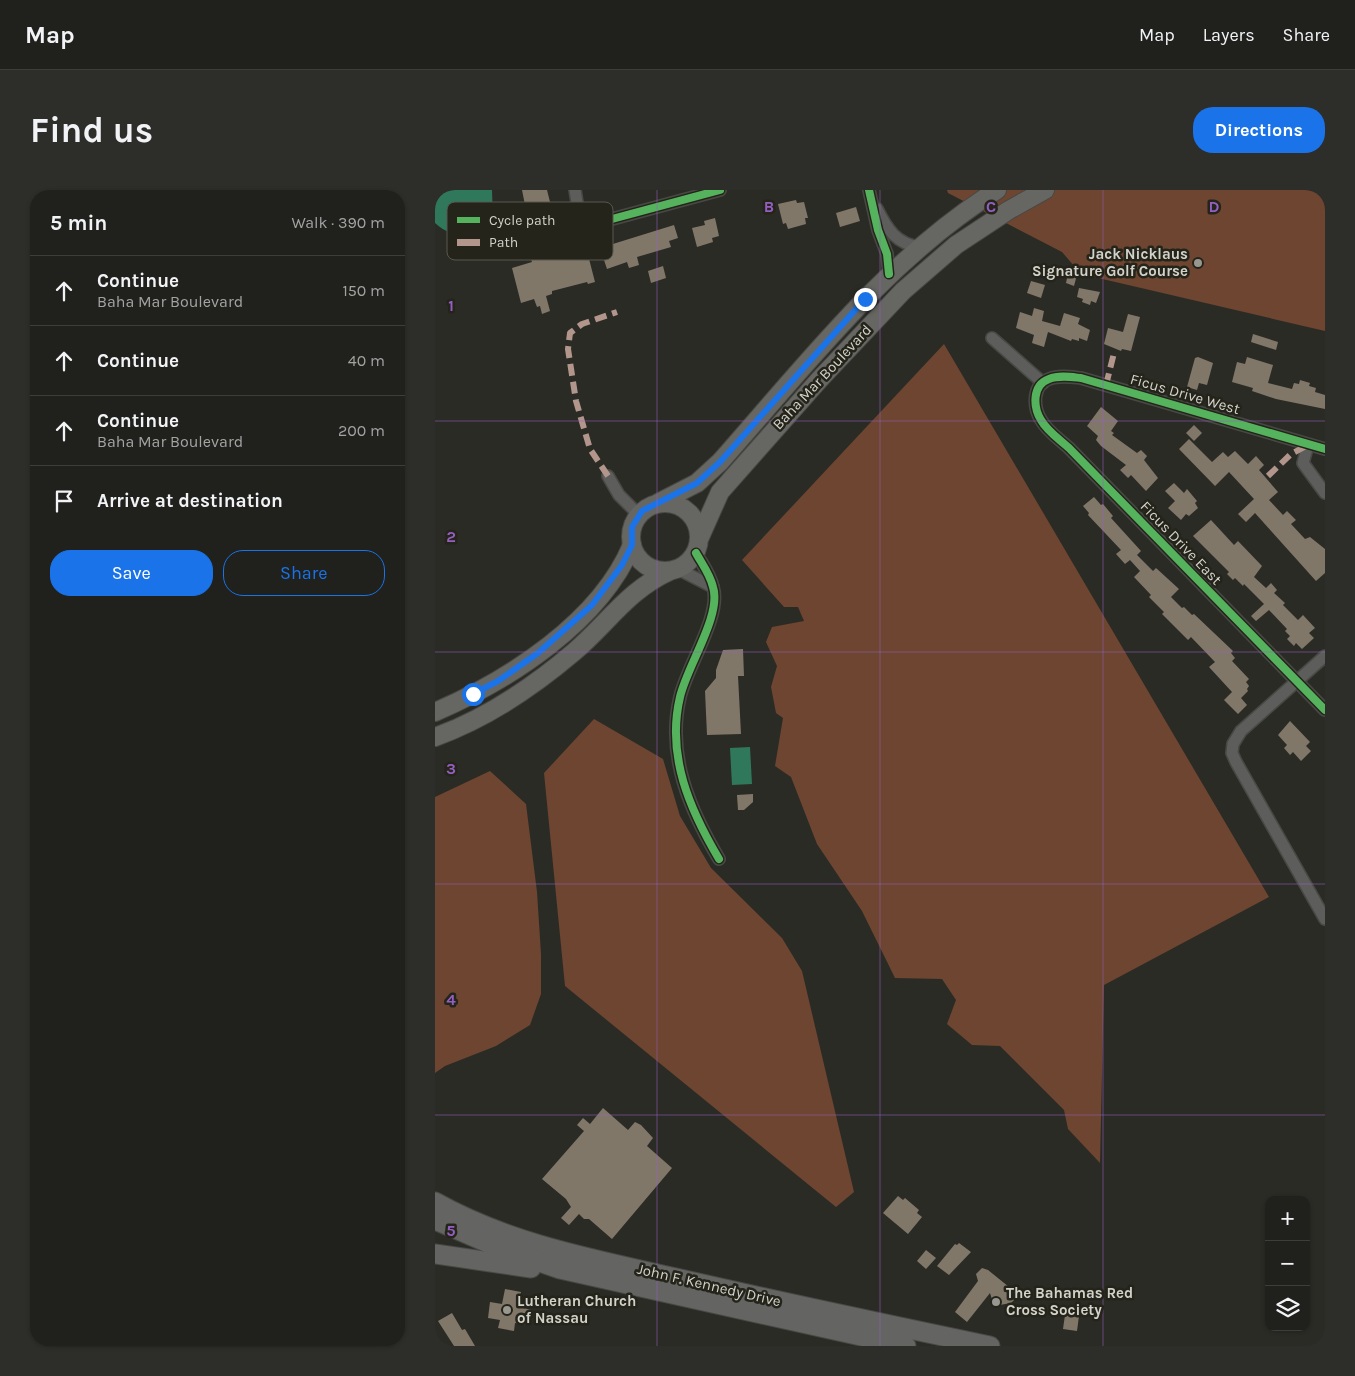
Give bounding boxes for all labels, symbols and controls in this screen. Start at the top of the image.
text: Map [25,21,75,49]
text: Map [1139,24,1175,46]
text: Layers [1203,24,1255,46]
text: Share [1283,24,1330,46]
button: Directions [1193,107,1325,153]
text: Find us [30,110,153,151]
text: B [764,197,774,216]
text: C [986,197,996,216]
text: D [1209,197,1220,216]
legend [447,202,613,260]
text: 5 min [50,211,107,235]
text: Cycle path [489,212,555,229]
text: Walk · 390 m [291,213,385,232]
text: Path [489,234,518,251]
place label: Jack Nicklaus Signature Golf Course [1032,245,1188,280]
marker: Jack Nicklaus Signature Golf Course [1192,257,1204,269]
text: Continue [97,270,179,292]
icon: ahead [50,277,78,305]
text: 150 m [342,281,385,300]
route end [854,288,877,311]
text: Baha Mar Boulevard [97,292,243,311]
text: 1 [448,296,454,315]
street label: Baha Mar Boulevard [769,321,875,433]
icon: ahead [50,347,78,375]
text: Continue [97,350,179,372]
text: 40 m [348,351,385,370]
street label: Ficus Drive West [1128,370,1242,418]
text: Continue [97,410,179,432]
icon: ahead [50,417,78,445]
text: 200 m [338,421,385,440]
text: Baha Mar Boulevard [97,432,243,451]
icon: arrive [50,487,78,515]
text: Arrive at destination [97,490,283,512]
street label: Ficus Drive East [1137,497,1226,589]
text: 2 [446,527,456,546]
button: Save [50,550,213,596]
button: Share [223,550,385,596]
route start [462,683,485,706]
text: 3 [446,759,456,778]
text: 4 [446,990,456,1009]
map controls [1265,1196,1310,1331]
button: + [1265,1196,1310,1241]
text: 5 [446,1221,456,1240]
button: − [1265,1241,1310,1286]
street label: John F. Kennedy Drive [635,1260,783,1310]
place label: The Bahamas Red Cross Society [1006,1284,1133,1319]
button: layers [1265,1286,1310,1331]
place label: Lutheran Church of Nassau [517,1292,636,1327]
marker: The Bahamas Red Cross Society [990,1296,1002,1308]
marker: Lutheran Church of Nassau [501,1304,513,1316]

